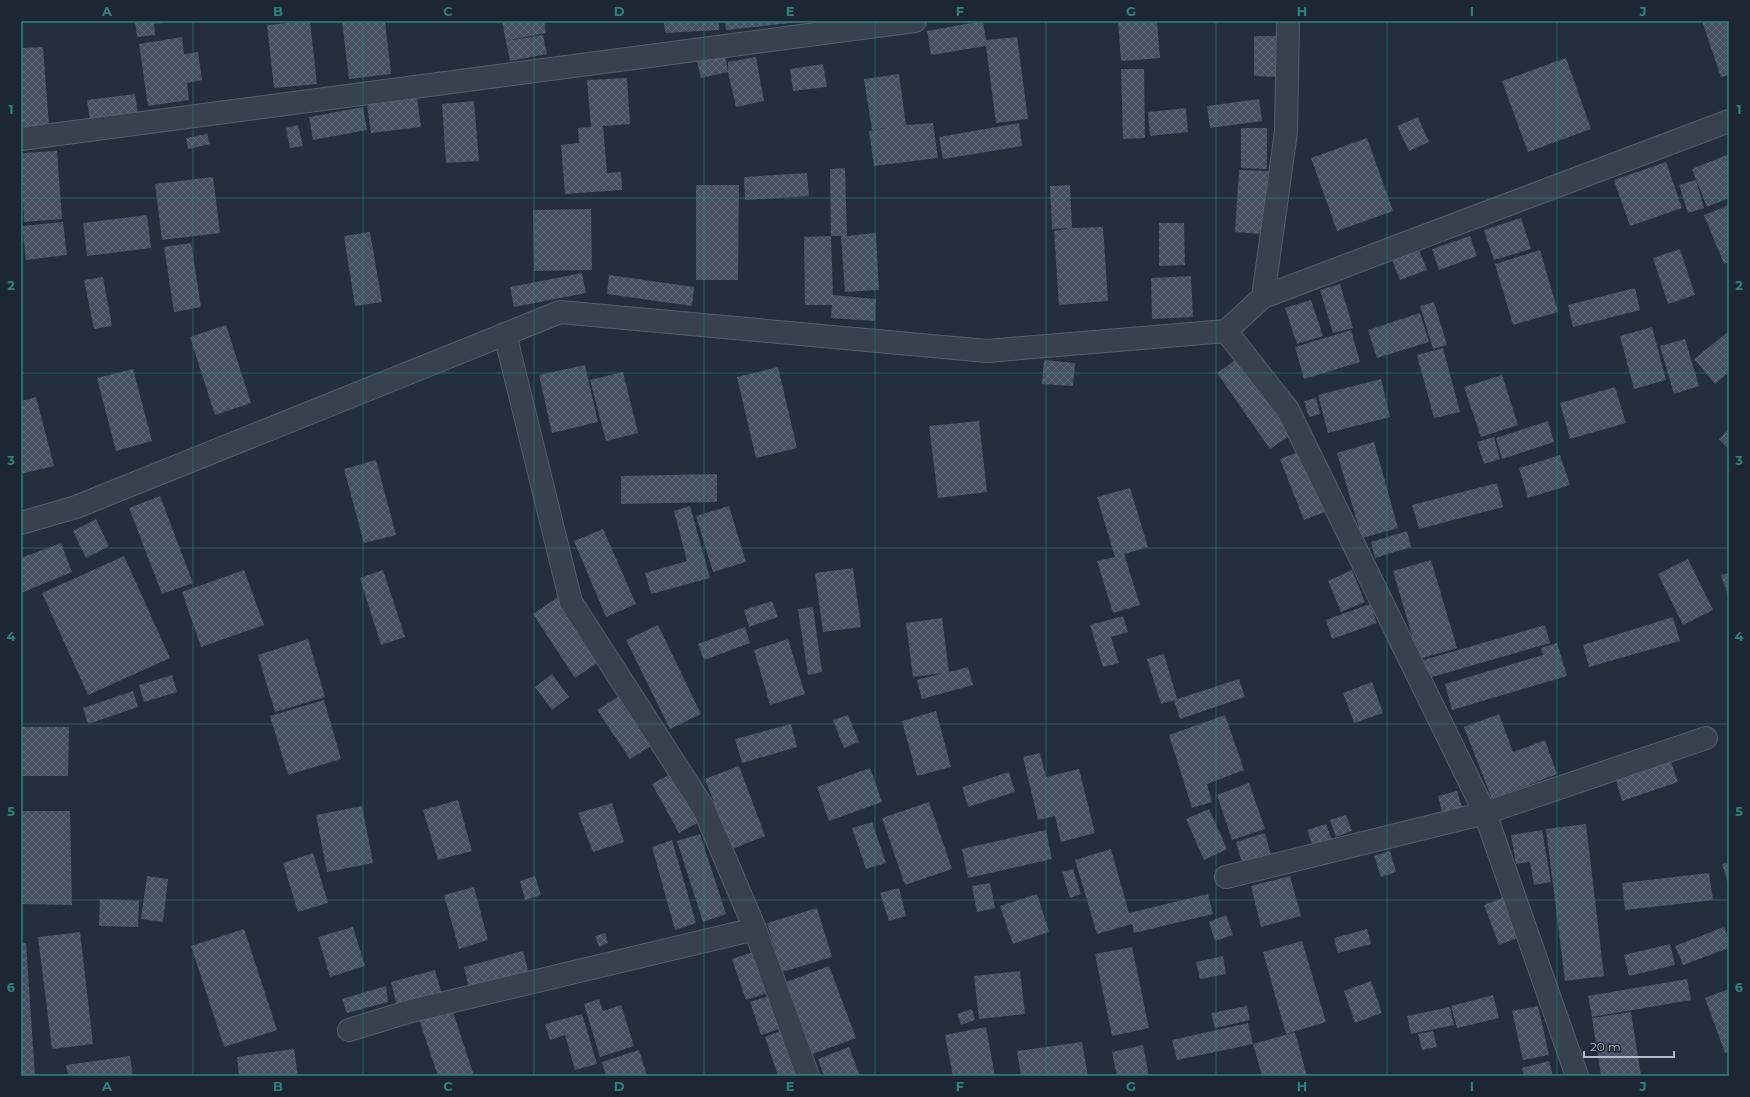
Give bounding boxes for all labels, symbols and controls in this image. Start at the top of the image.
text: A [101,3,113,19]
text: B [273,3,283,19]
text: C [443,3,453,19]
text: D [614,3,625,19]
text: E [786,3,795,19]
text: F [956,3,964,19]
text: G [1126,3,1136,19]
text: H [1297,3,1307,19]
text: I [1470,3,1474,19]
text: J [1638,3,1647,19]
text: 1 [8,101,14,117]
text: 1 [1736,101,1742,117]
text: 2 [7,277,15,293]
text: 2 [1735,277,1743,293]
text: 3 [6,452,15,468]
text: 3 [1734,452,1743,468]
text: 4 [7,628,16,644]
text: 4 [1735,628,1744,644]
text: 5 [7,803,15,819]
text: 5 [1735,803,1743,819]
text: 6 [7,979,16,995]
text: 6 [1735,979,1744,995]
scale bar [1584,1033,1674,1059]
text: 20 m [1590,1039,1621,1054]
text: A [101,1078,113,1094]
text: B [273,1078,283,1094]
text: C [443,1078,453,1094]
text: D [614,1078,625,1094]
text: E [786,1078,795,1094]
text: F [956,1078,964,1094]
text: G [1126,1078,1136,1094]
text: H [1297,1078,1307,1094]
text: I [1470,1078,1474,1094]
text: J [1638,1078,1647,1094]

